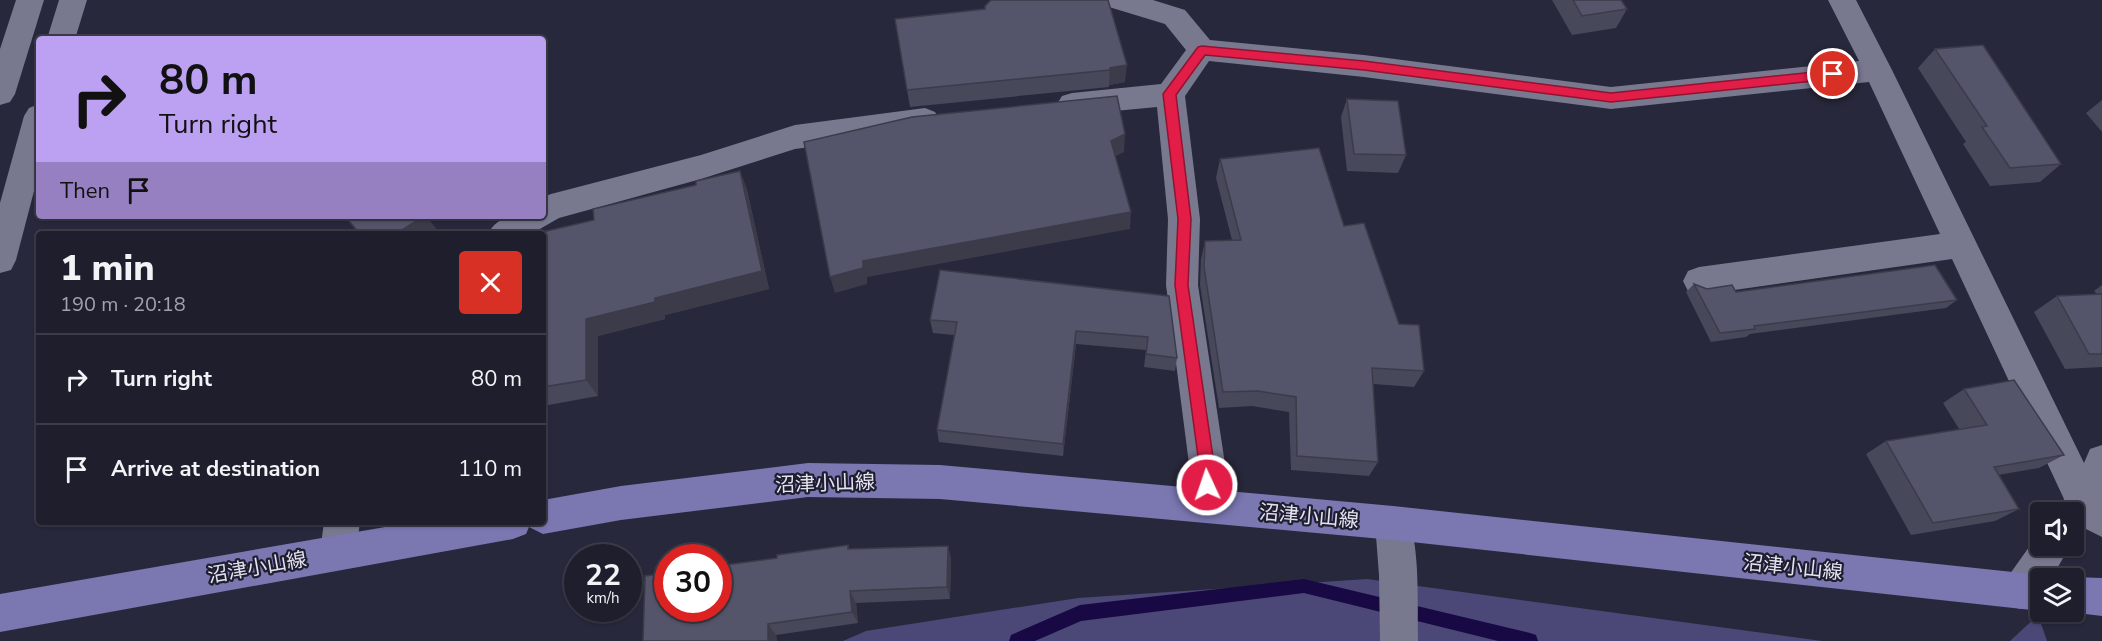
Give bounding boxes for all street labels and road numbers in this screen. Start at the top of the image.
street label: 沼津小山線 [775,468,875,499]
street label: 沼津小山線 [1258,499,1360,534]
street label: 沼津小山線 [206,546,309,589]
street label: 沼津小山線 [1742,549,1844,586]

